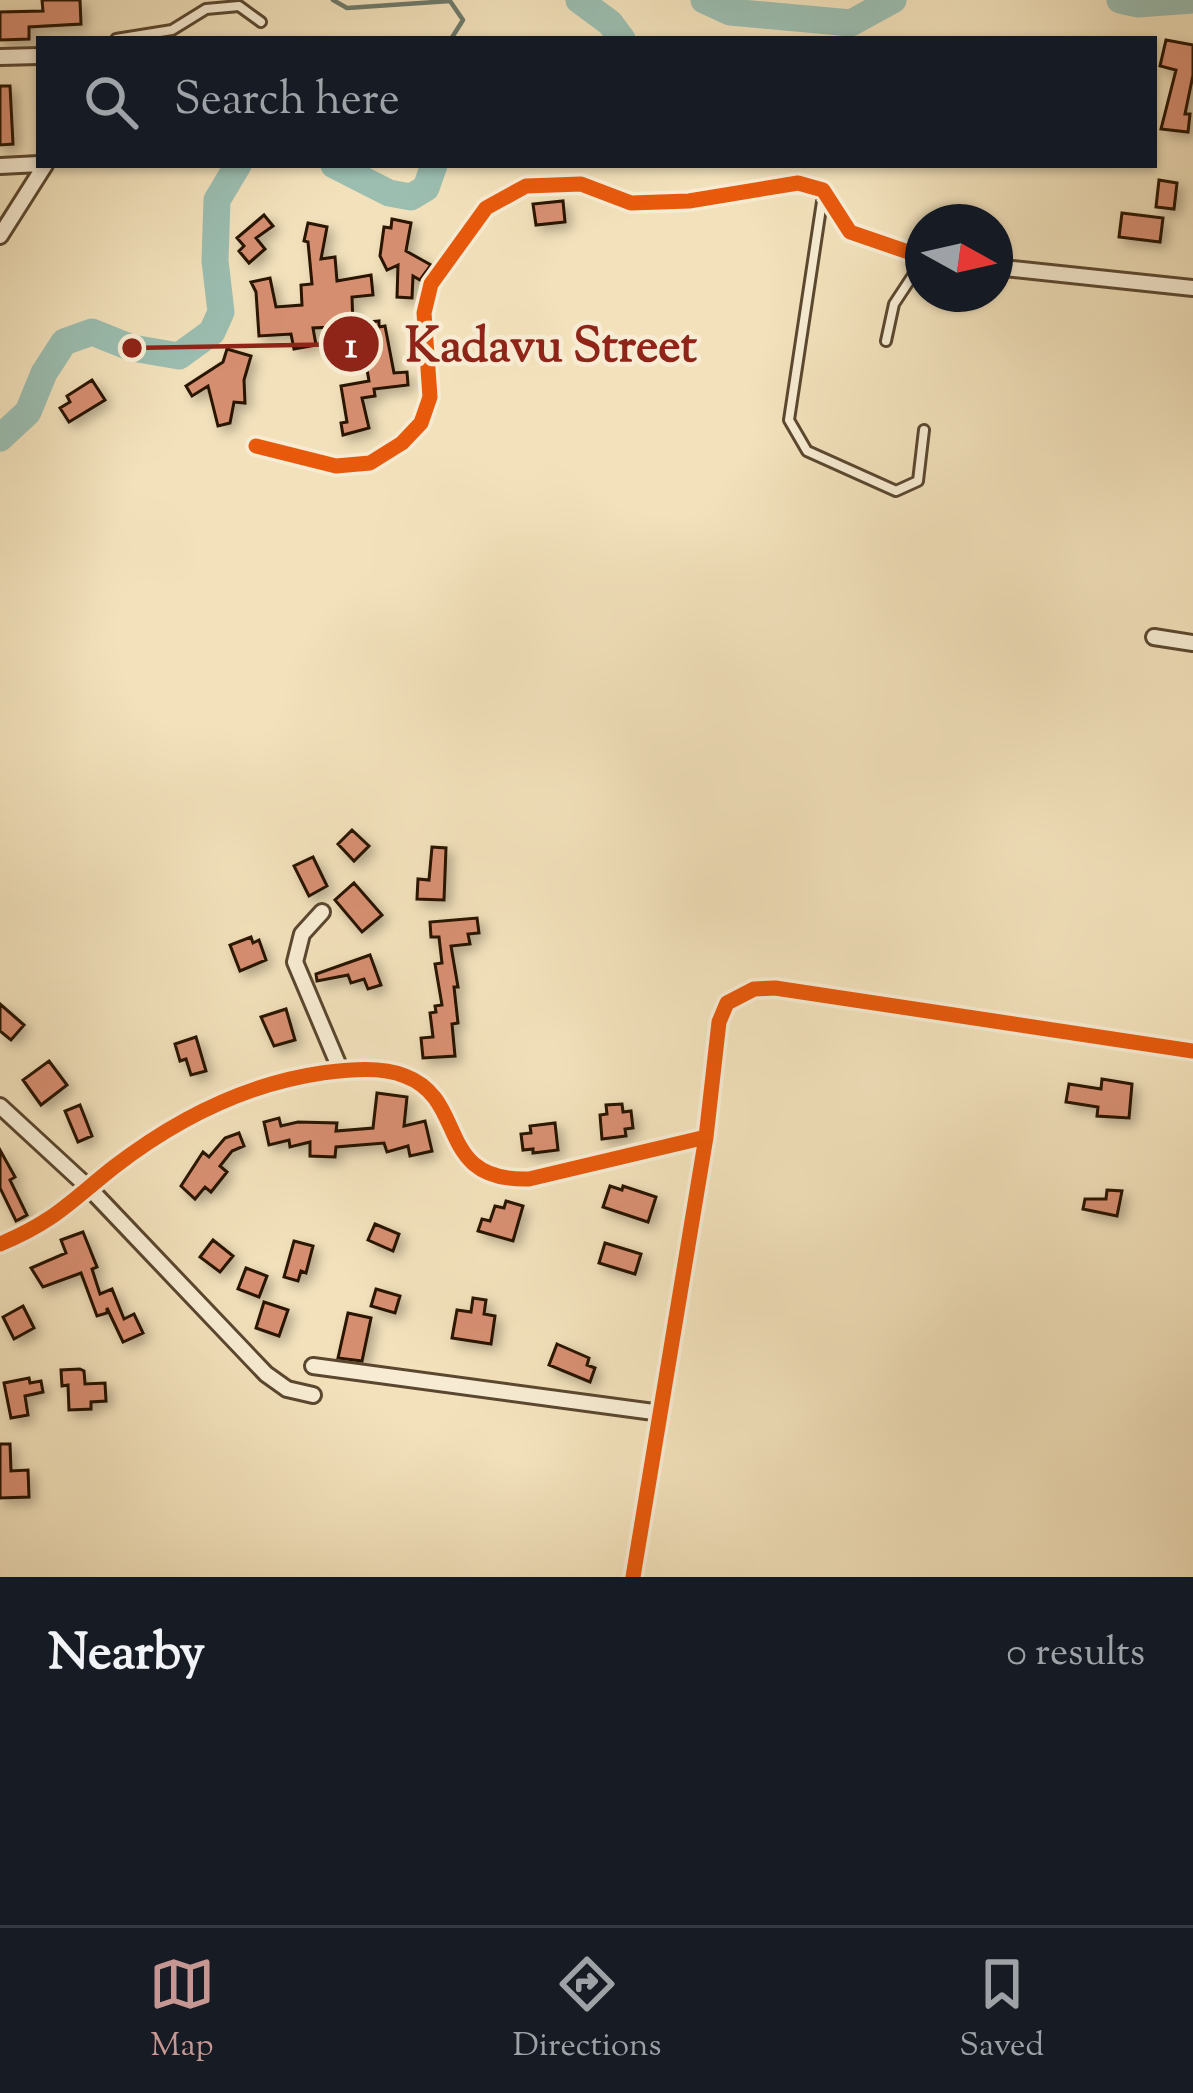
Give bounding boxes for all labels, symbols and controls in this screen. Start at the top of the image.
search box [36,36,1157,168]
icon: search [78,69,144,135]
text: Search here [174,70,400,135]
north arrow [905,204,1013,312]
callout: Kadavu Street [321,302,721,386]
text: Kadavu Street [405,315,697,384]
text: 1 [345,322,358,374]
text: Nearby [48,1619,205,1692]
text: 0 results [1006,1627,1145,1683]
tab: Map [149,1951,215,2071]
tab: Directions [513,1951,662,2071]
tab: Saved [959,1951,1044,2071]

